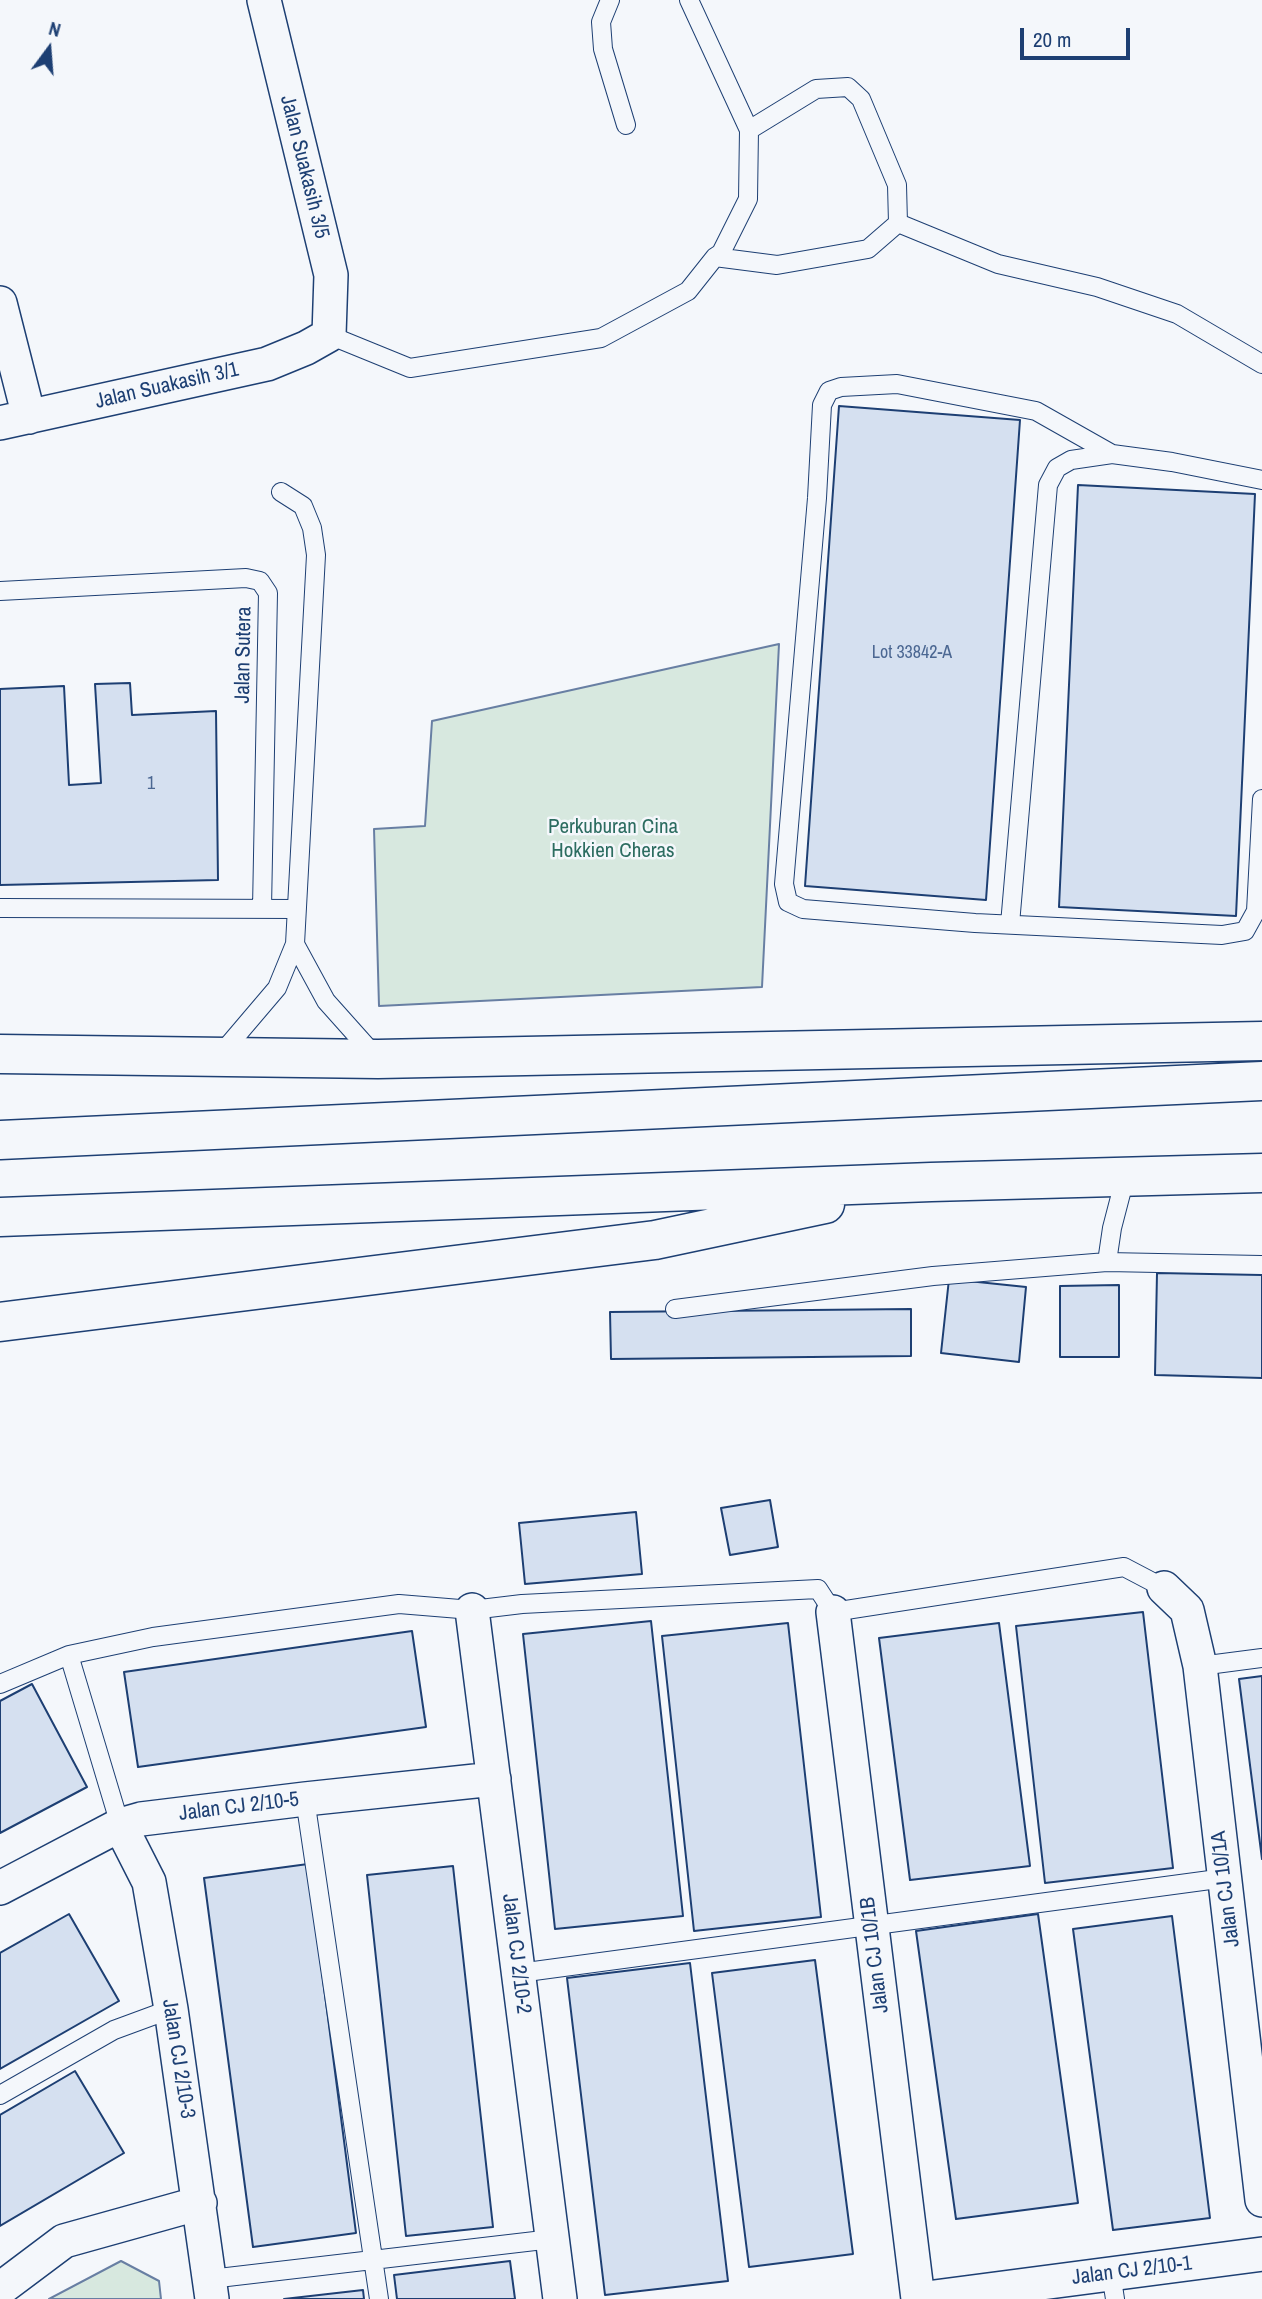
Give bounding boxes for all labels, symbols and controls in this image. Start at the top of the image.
north arrow [14,14,84,84]
scale bar [1024,14,1134,58]
text: N [46,15,64,43]
text: 20 m [1033,25,1071,54]
street label: Jalan Suakasih 3/5 [274,93,334,241]
street label: Jalan Suakasih 3/1 [93,357,241,415]
street label: Jalan Sutera [231,606,257,704]
house number: Lot 33842-A [872,642,952,664]
house number: 1 [147,773,155,795]
park label: Perkuburan Cina Hokkien Cheras [548,814,678,864]
street label: Jalan CJ 2/10-5 [178,1787,300,1827]
street label: Jalan CJ 10/1A [1206,1830,1246,1948]
street label: Jalan CJ 2/10-2 [496,1893,536,2015]
street label: Jalan CJ 10/1B [855,1896,895,2014]
street label: Jalan CJ 2/10-3 [156,1997,200,2121]
street label: Jalan CJ 2/10-1 [1071,2251,1193,2291]

